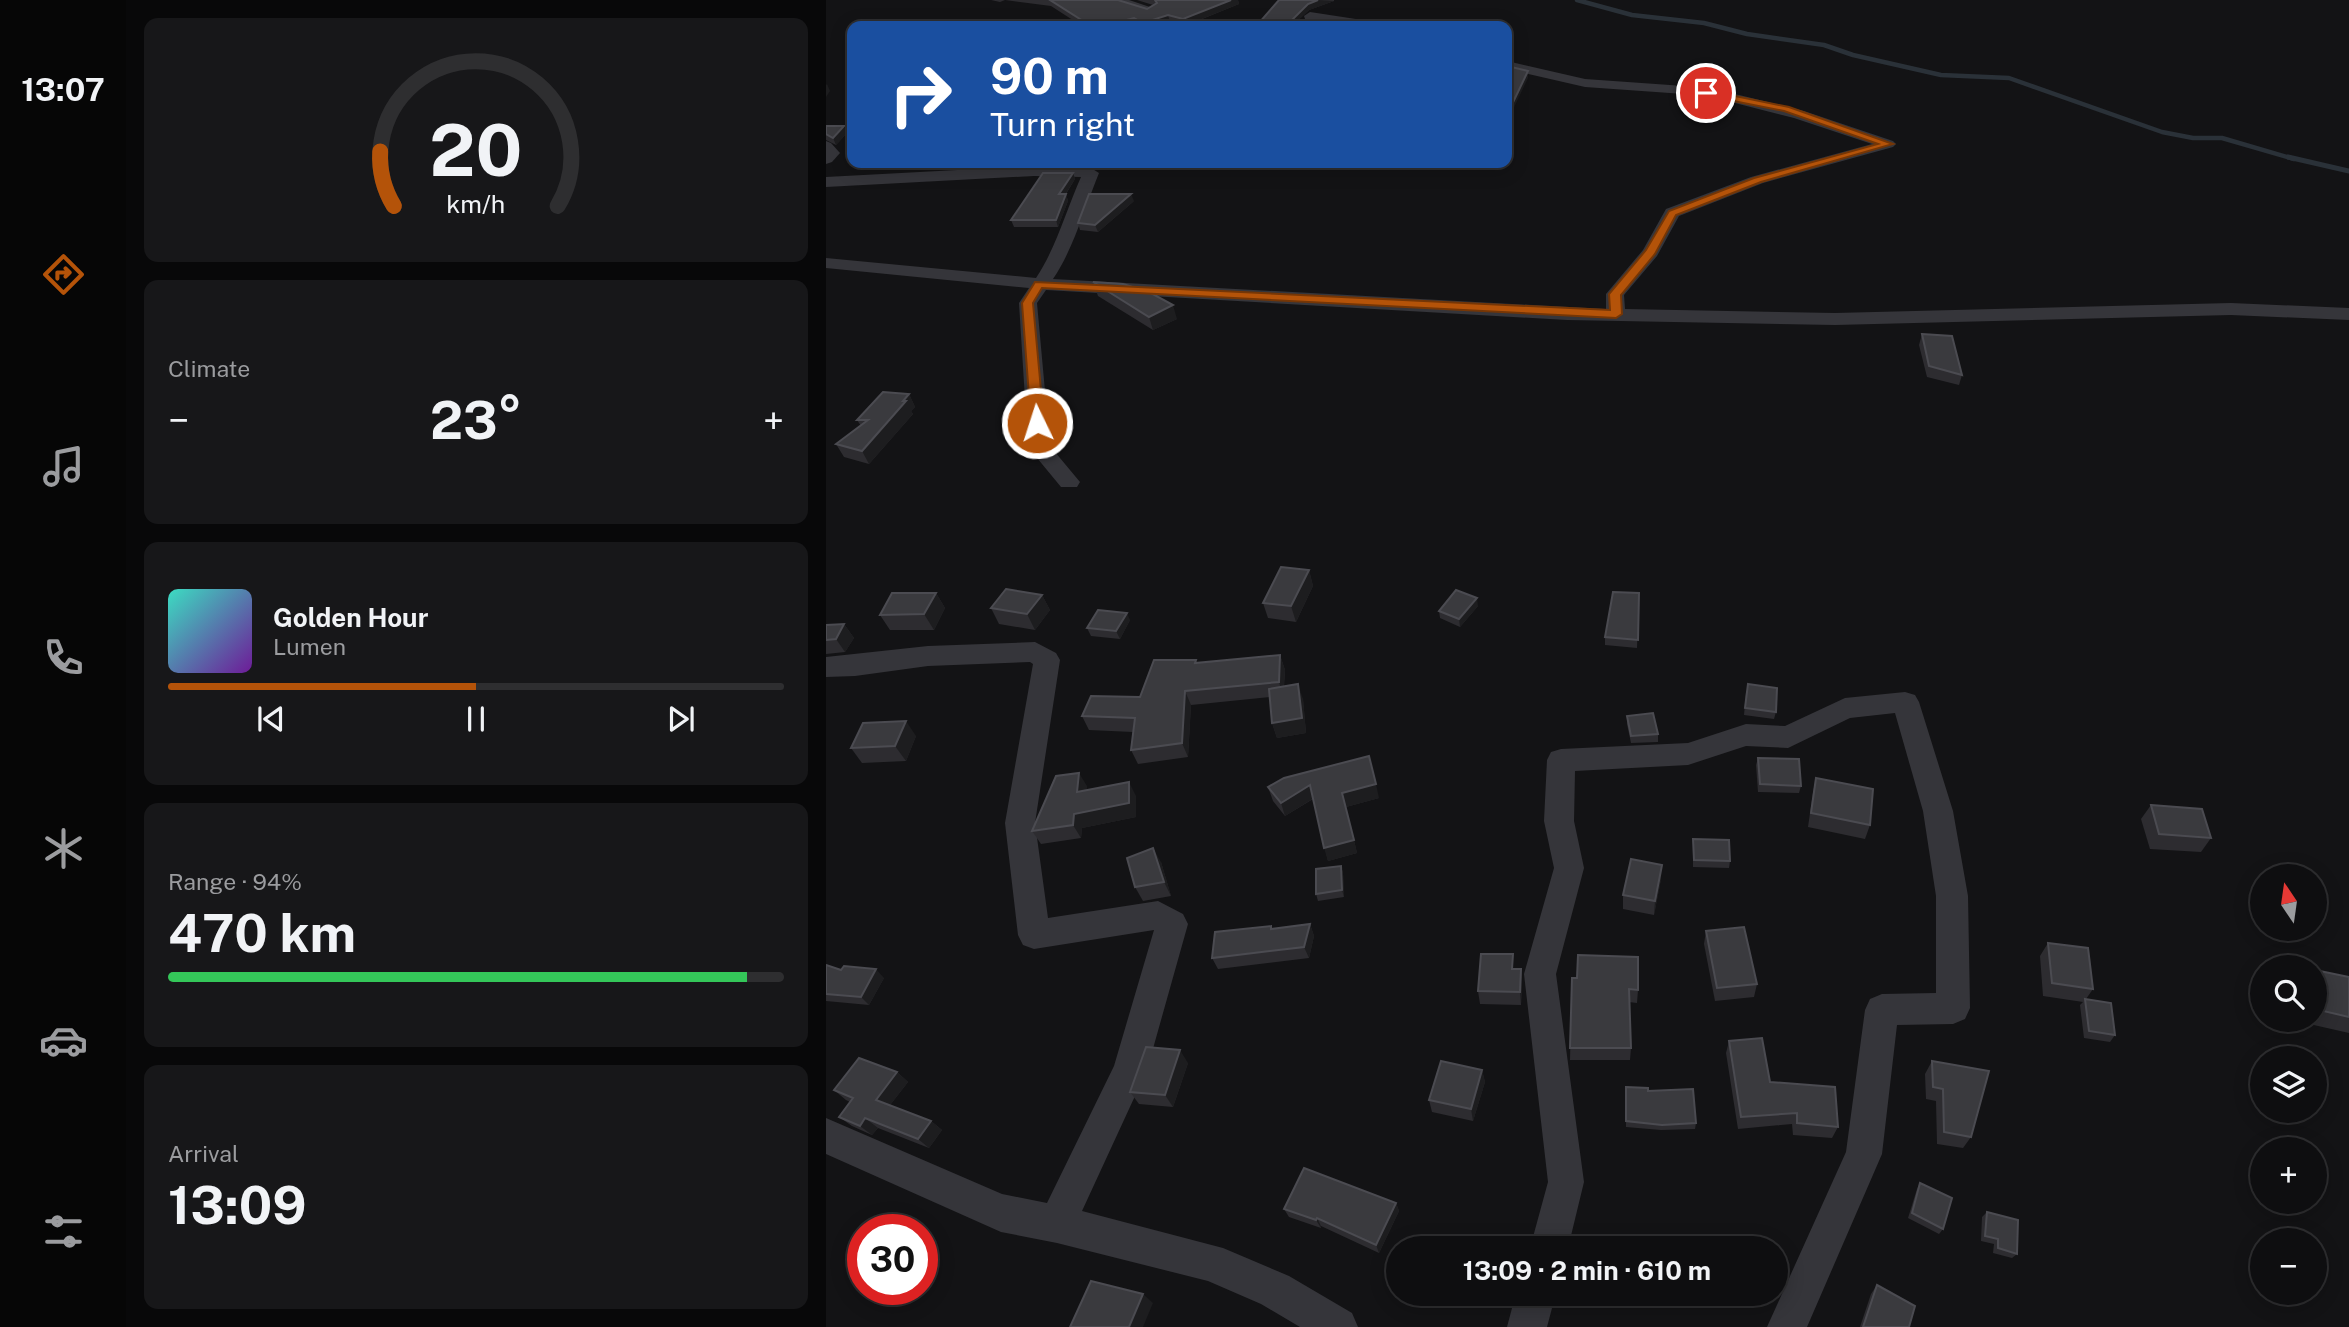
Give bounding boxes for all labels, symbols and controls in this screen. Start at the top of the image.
text: 90 m [990,47,1109,105]
icon: right [875,49,966,140]
pin [1676,63,1736,123]
text: 13:07 [21,71,105,108]
icon: arrive [1687,74,1725,112]
text: Turn right [990,106,1135,143]
text: 20 [429,107,523,192]
text: km/h [447,189,505,219]
icon: directions [39,250,88,299]
text: Climate [168,355,250,382]
position arrow [1000,386,1074,460]
text: 23° [430,390,522,451]
text: − [168,398,189,443]
text: + [763,398,784,443]
icon: music [39,442,88,491]
text: Golden Hour [273,602,428,633]
icon: phone [39,633,88,682]
text: Lumen [273,633,346,660]
icon: previous [252,700,290,738]
icon: pause [457,700,495,738]
icon: next [662,700,700,738]
icon: climate [39,824,88,873]
north arrow [2250,864,2328,942]
map controls [2250,864,2327,1305]
text: Range · 94% [168,868,302,895]
text: 470 km [168,903,356,964]
button: search [2250,955,2327,1032]
icon: car [39,1016,88,1065]
button: layers [2250,1046,2327,1123]
button: + [2250,1137,2327,1214]
text: Arrival [168,1140,239,1167]
text: 13:09 [168,1175,306,1236]
icon: filters [39,1207,88,1256]
speed limit sign: 30 [847,1214,938,1305]
button: − [2250,1228,2327,1305]
text: 13:09 · 2 min · 610 m [1463,1255,1711,1286]

